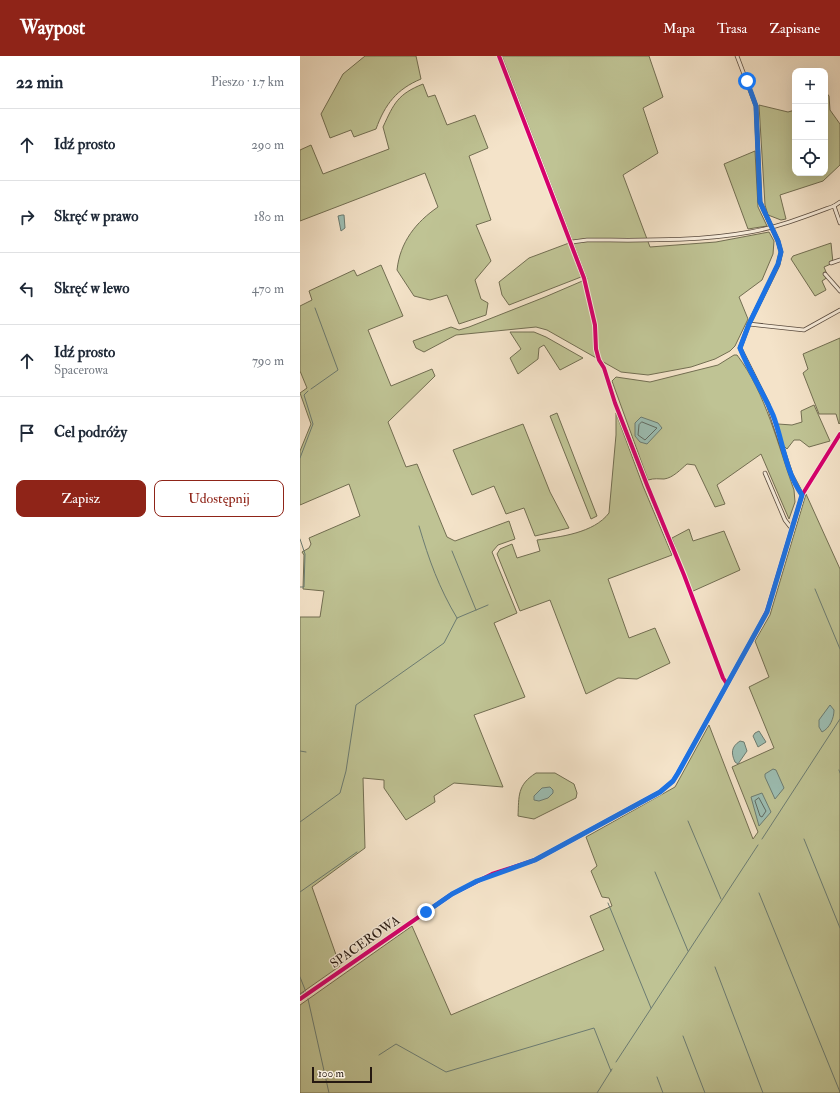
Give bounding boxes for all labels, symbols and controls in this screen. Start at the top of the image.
text: Waypost [20,16,85,40]
text: Mapa [663,20,695,37]
text: Trasa [717,20,747,37]
text: Zapisane [769,20,820,37]
map controls [792,68,828,176]
button: + [792,68,828,104]
text: 22 min [16,72,63,93]
route start [738,72,756,90]
text: Pieszo · 1.7 km [211,74,284,90]
button: − [792,104,828,140]
icon: ahead [16,134,38,156]
text: Idź prosto [54,135,115,154]
text: 290 m [251,137,284,153]
button: locate [792,140,828,176]
icon: right [16,206,38,228]
text: Skręć w prawo [54,207,138,226]
text: 180 m [254,209,284,225]
icon: left [16,278,38,300]
text: Skręć w lewo [54,279,129,298]
text: 470 m [252,281,284,297]
text: Idź prosto [54,343,115,362]
icon: ahead [16,350,38,372]
text: 790 m [252,353,284,369]
text: Spacerowa [54,362,108,378]
icon: arrive [16,422,38,444]
text: Cel podróży [54,423,127,442]
button: Zapisz [16,480,146,517]
button: Udostępnij [154,480,284,517]
route end [417,903,435,921]
street label: SPACEROWA [327,912,404,972]
scale bar [312,1065,372,1084]
text: 100 m [318,1067,344,1080]

